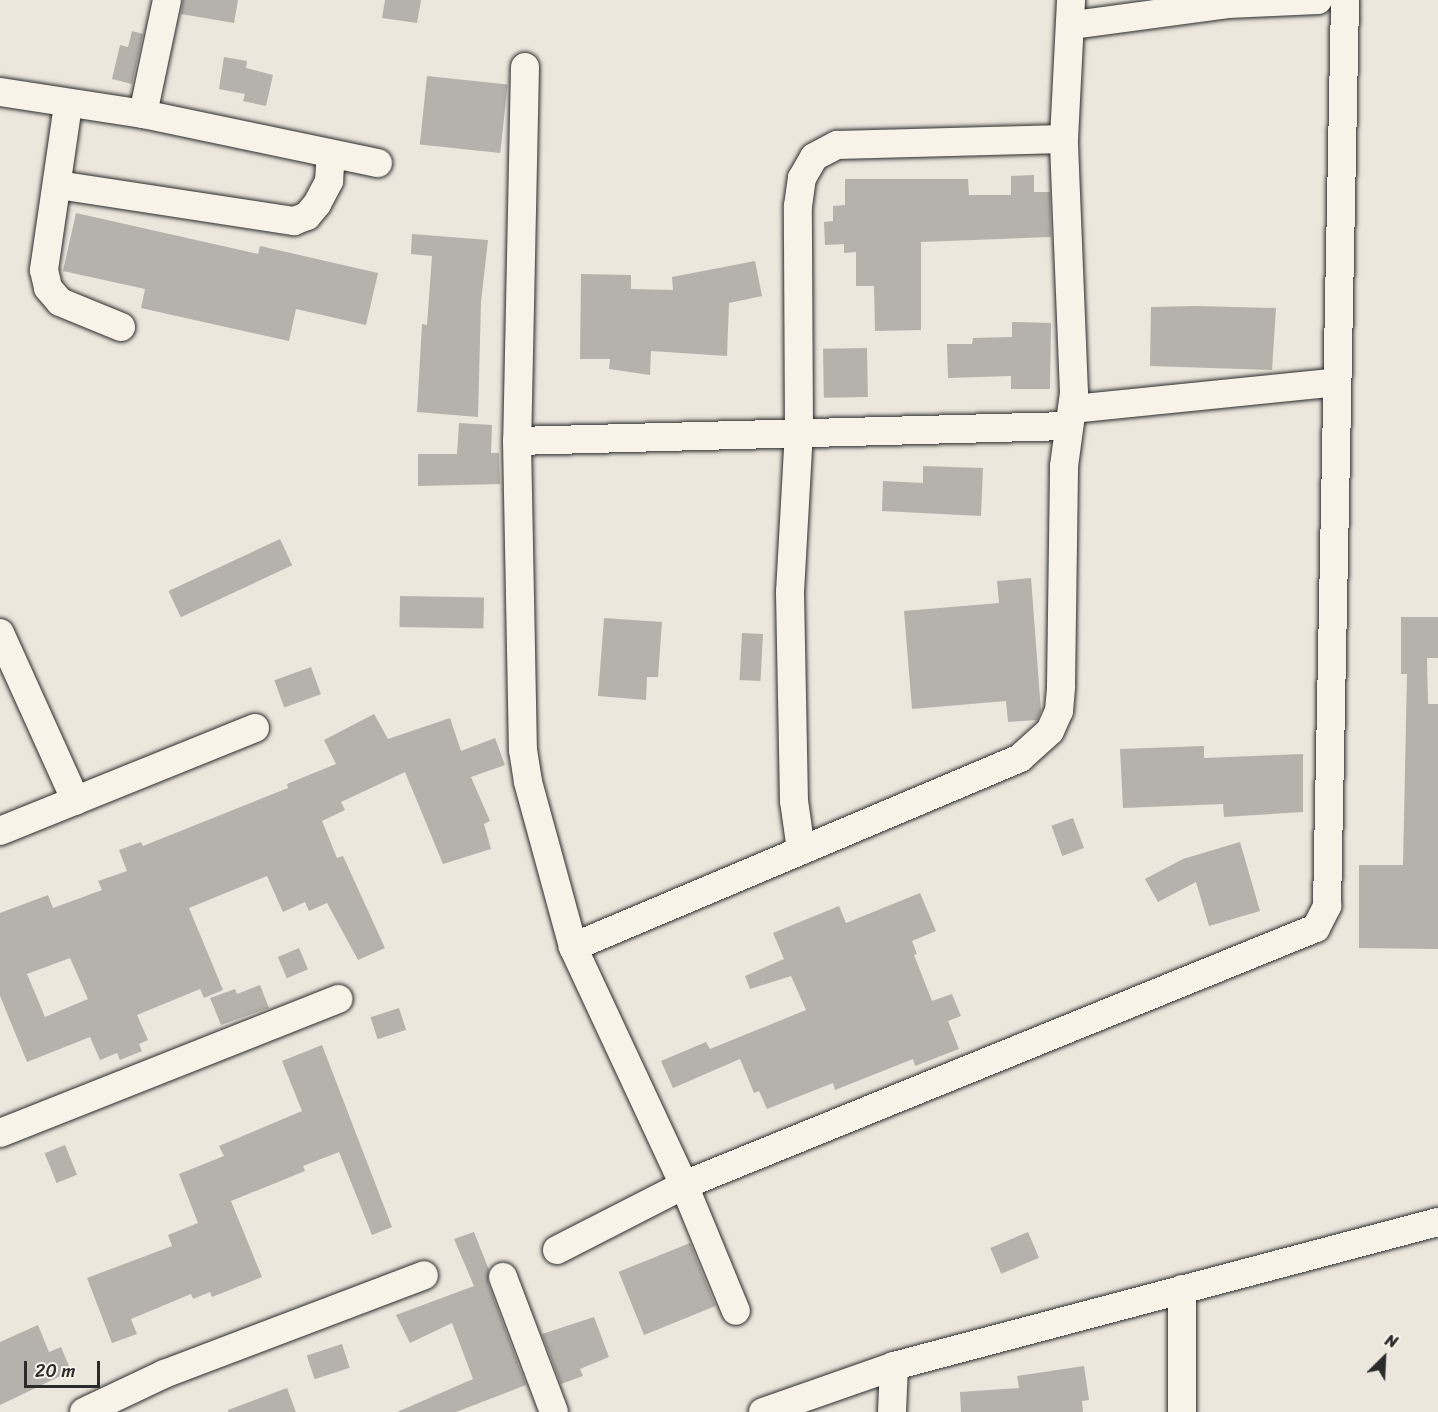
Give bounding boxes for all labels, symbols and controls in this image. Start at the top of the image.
text: N [1381,1326,1402,1357]
north arrow [1354,1328,1414,1388]
scale bar [27,1349,104,1387]
text: 20 m [35,1355,75,1387]

